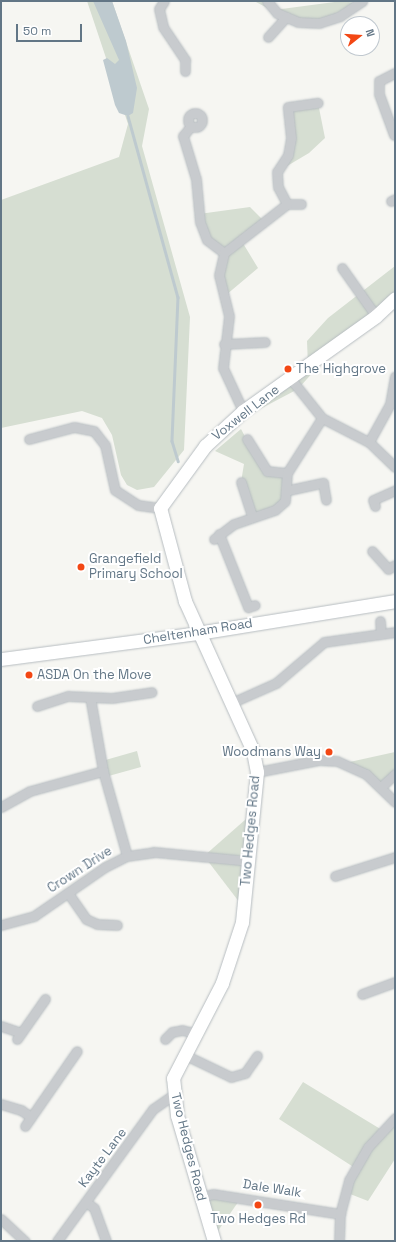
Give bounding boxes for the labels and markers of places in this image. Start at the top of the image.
place label: The Highgrove [296,361,386,377]
marker: The Highgrove [283,364,293,374]
place label: Grangefield Primary School [89,552,183,583]
marker: Grangefield Primary School [76,562,86,572]
place label: ASDA On the Move [37,667,152,683]
marker: ASDA On the Move [24,670,34,680]
place label: Woodmans Way [222,744,321,760]
marker: Woodmans Way [324,747,334,757]
marker: Two Hedges Rd [253,1200,263,1210]
place label: Two Hedges Rd [210,1211,306,1227]

